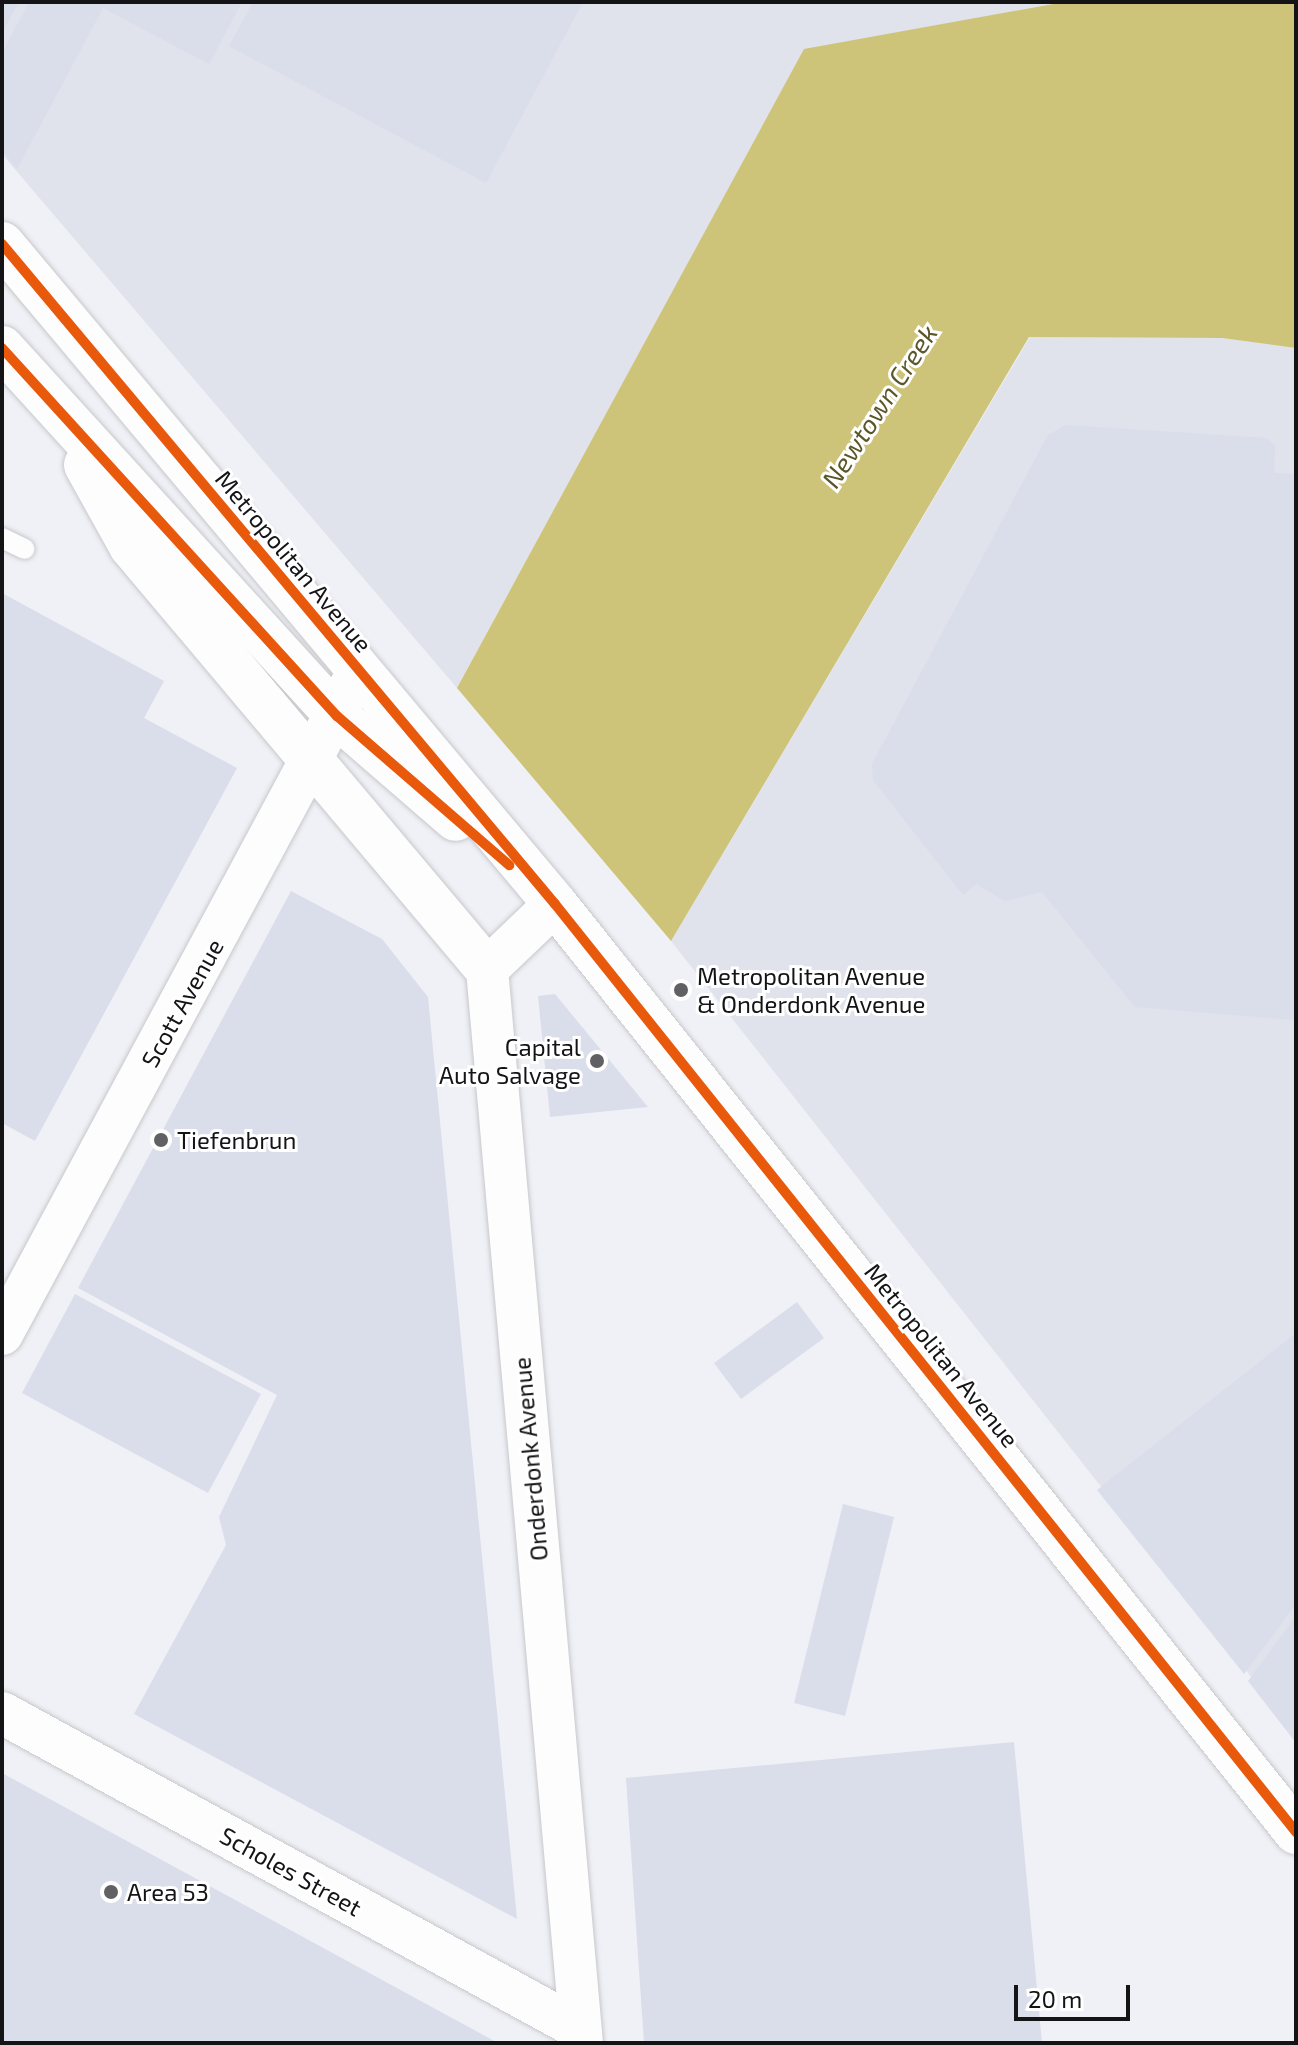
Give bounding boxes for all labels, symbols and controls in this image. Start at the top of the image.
water label: Newtown Creek [815,319,943,493]
street label: Metropolitan Avenue [209,464,379,658]
street label: Scott Avenue [135,934,229,1072]
place label: Metropolitan Avenue & Onderdonk Avenue [697,962,926,1018]
marker: Metropolitan Avenue & Onderdonk Avenue [672,981,690,999]
place label: Capital Auto Salvage [439,1033,581,1089]
marker: Capital Auto Salvage [588,1052,606,1070]
place label: Tiefenbrun [177,1126,296,1154]
marker: Tiefenbrun [152,1131,170,1149]
street label: Metropolitan Avenue [859,1257,1025,1453]
street label: Onderdonk Avenue [507,1355,553,1563]
street label: Scholes Street [215,1820,367,1922]
place label: Area 53 [127,1878,209,1906]
marker: Area 53 [102,1883,120,1901]
scale bar [1018,1969,1134,2019]
text: 20 m [1028,1984,1082,2013]

